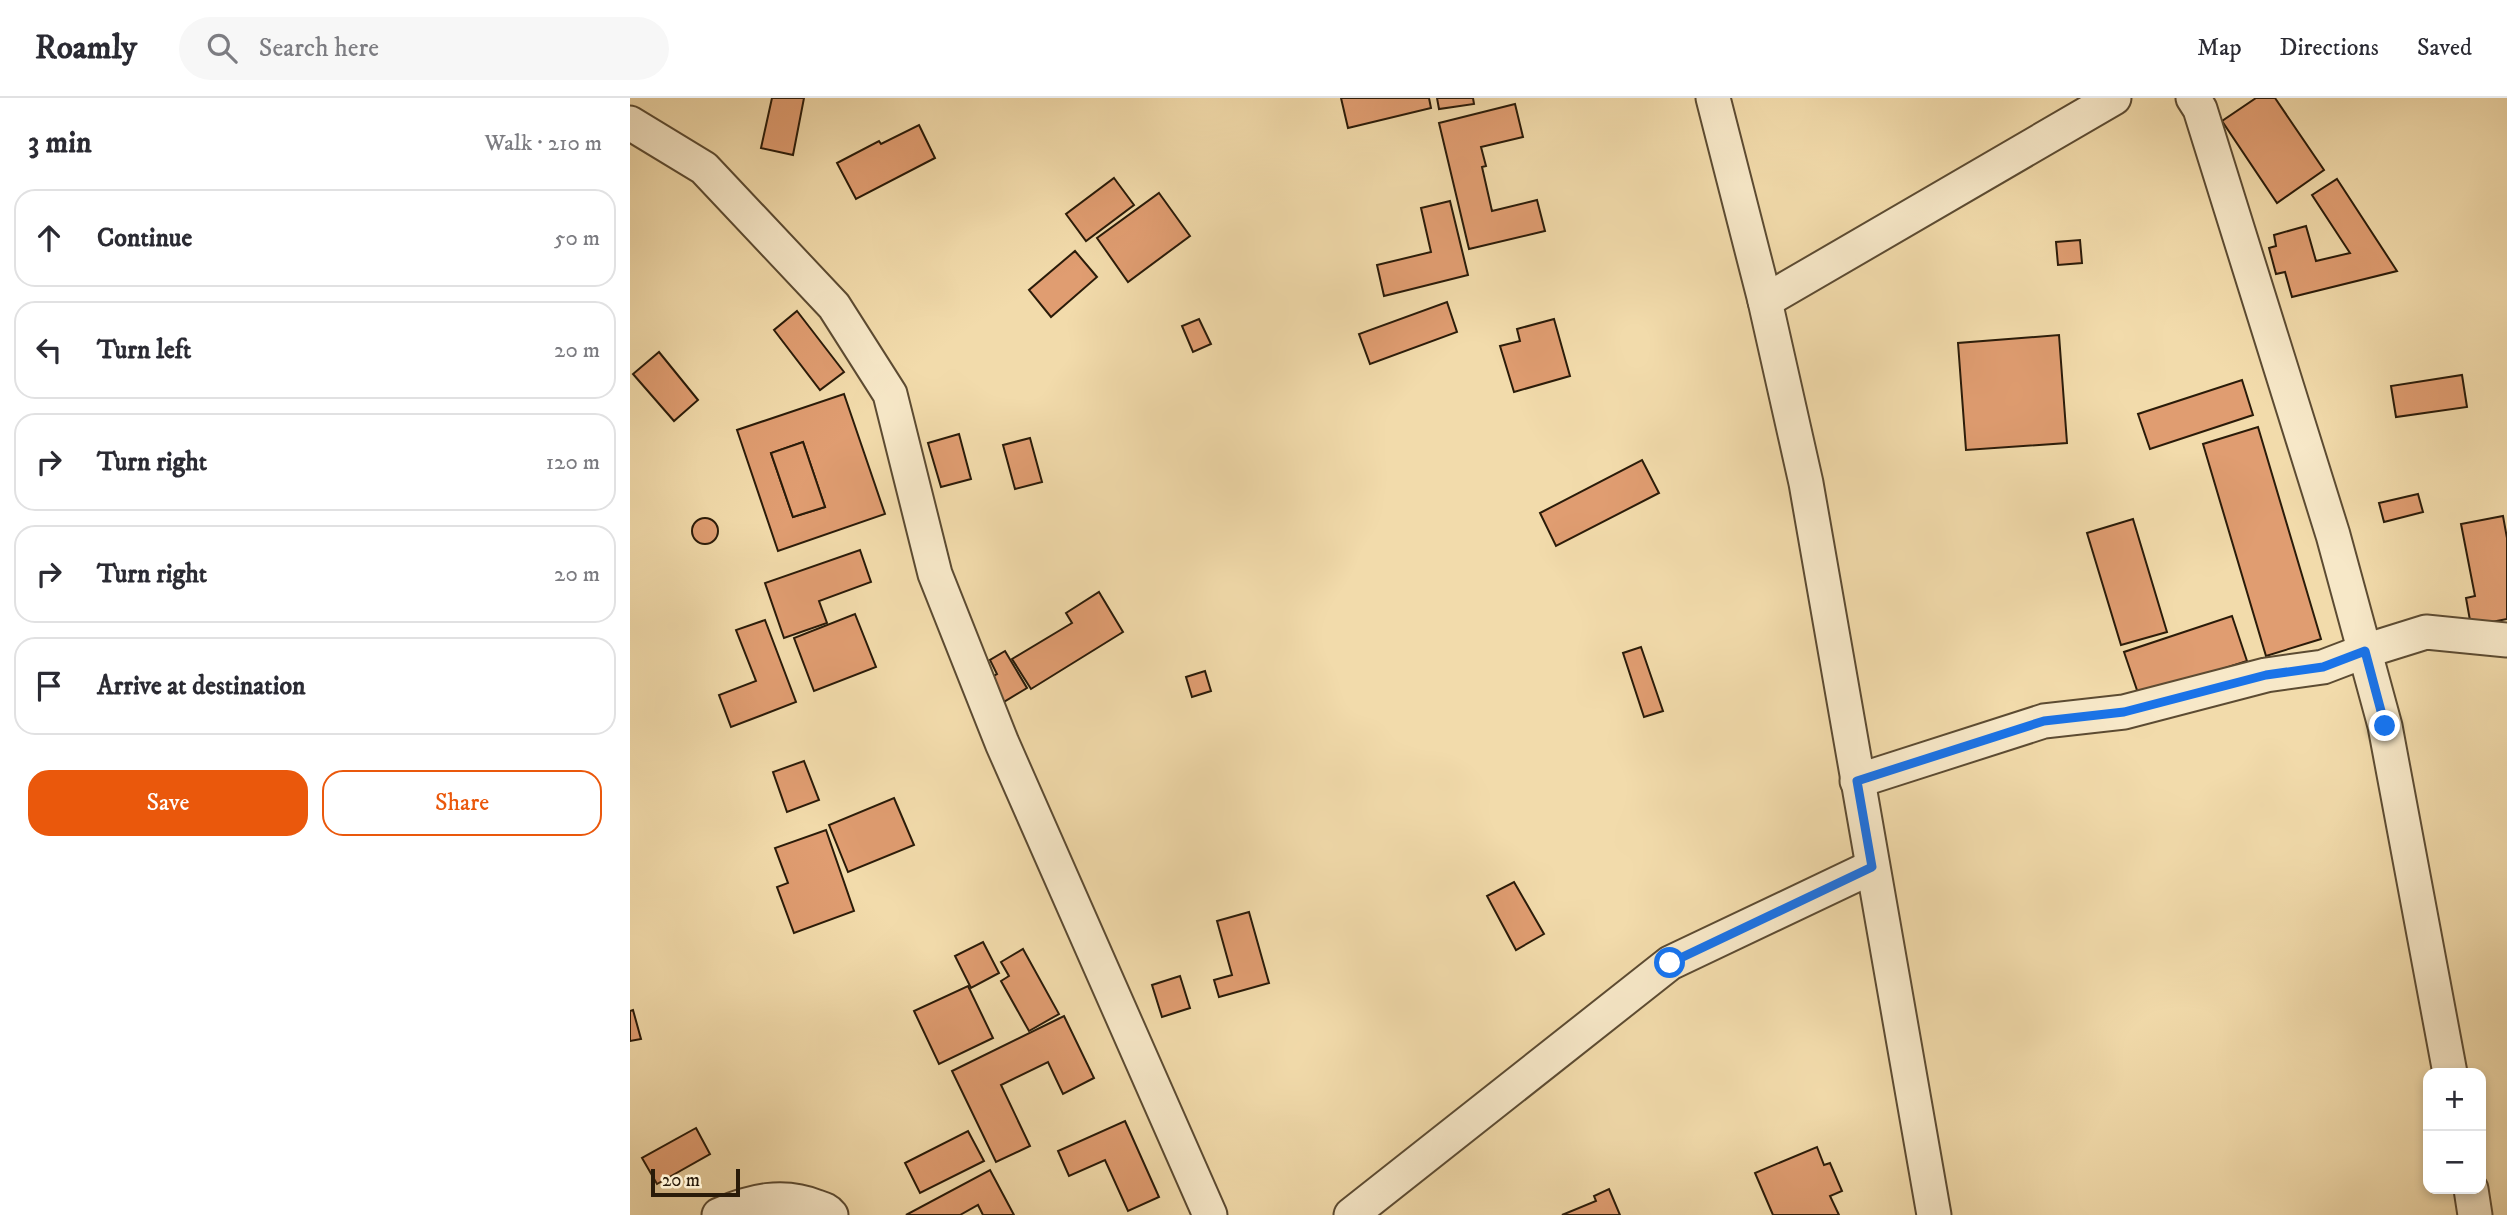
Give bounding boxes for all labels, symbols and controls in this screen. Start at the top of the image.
search box [179,17,669,80]
text: Roamly [35,28,137,69]
icon: search [203,29,241,67]
text: Search here [259,32,379,65]
text: Map [2197,33,2242,63]
text: Directions [2280,33,2379,63]
text: Saved [2417,33,2472,63]
text: 3 min [28,125,92,162]
text: Walk · 210 m [485,129,602,158]
icon: ahead [30,219,68,257]
text: Continue [97,222,192,255]
text: 50 m [554,224,600,253]
icon: left [30,331,68,369]
text: Turn left [97,334,191,367]
text: 20 m [554,336,600,365]
icon: right [30,443,68,481]
text: Turn right [97,446,207,479]
text: 120 m [546,448,600,477]
icon: right [30,555,68,593]
text: Turn right [97,558,207,591]
text: 20 m [554,560,600,589]
icon: arrive [30,667,68,705]
text: Arrive at destination [97,670,306,703]
route end [2369,710,2400,741]
button: Save [28,770,308,836]
button: Share [322,770,602,836]
route start [1654,947,1685,978]
map controls [2423,1068,2486,1194]
button: + [2423,1068,2486,1131]
button: − [2423,1131,2486,1194]
scale bar [651,1166,740,1198]
text: 20 m [662,1169,700,1192]

